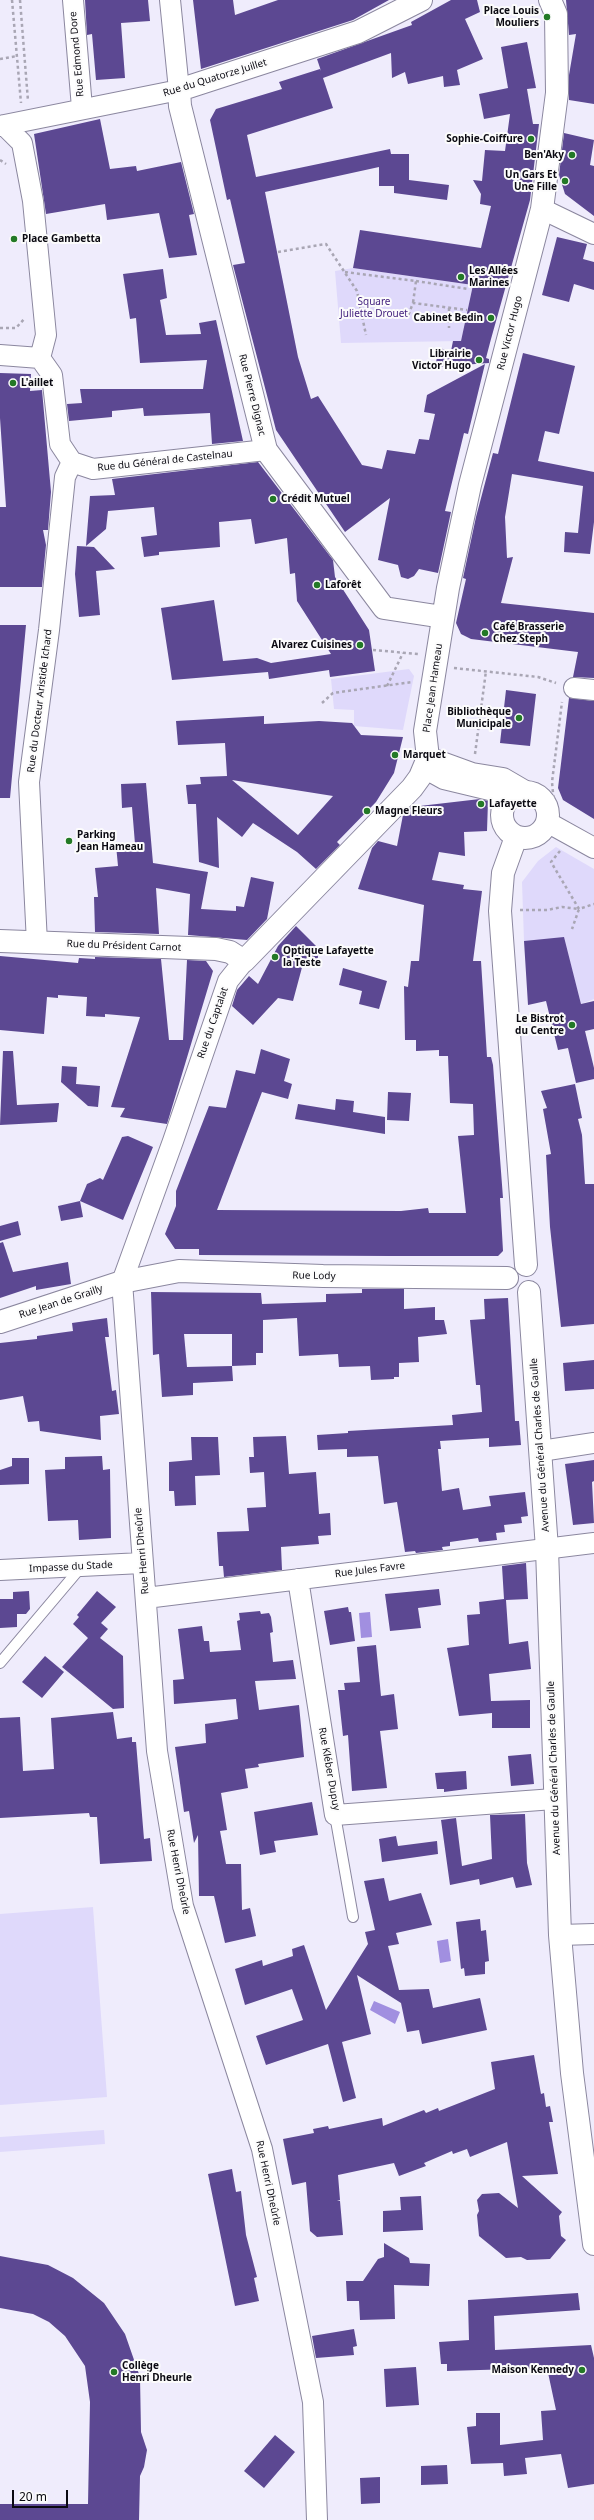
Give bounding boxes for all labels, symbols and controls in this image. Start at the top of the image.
place label: Place Louis Mouliers [484,5,539,28]
street label: Rue Edmond Dore [67,11,87,97]
marker: Place Louis Mouliers [542,12,552,22]
street label: Rue du Quatorze Juillet [162,57,268,99]
place label: Sophie-Coiffure [446,133,523,145]
marker: Sophie-Coiffure [526,134,536,144]
place label: Ben'Aky [524,149,564,161]
marker: Ben'Aky [567,150,577,160]
place label: Un Gars Et Une Fille [505,169,557,192]
marker: Un Gars Et Une Fille [560,176,570,186]
place label: Place Gambetta [22,233,101,245]
marker: Place Gambetta [9,234,19,244]
place label: Les Allées Marines [469,265,518,288]
marker: Les Allées Marines [456,272,466,282]
street label: Rue Victor Hugo [495,295,525,371]
park label: Square Juliette Drouet [340,296,408,320]
place label: Cabinet Bedin [413,312,483,324]
marker: Cabinet Bedin [486,313,496,323]
place label: Librairie Victor Hugo [412,348,471,372]
street label: Rue Pierre Dignac [236,353,268,437]
marker: Librairie Victor Hugo [474,355,484,365]
place label: L'aillet [21,377,53,389]
marker: L'aillet [8,378,18,388]
street label: Rue du Général de Castelnau [97,448,233,474]
place label: Crédit Mutuel [281,493,350,505]
marker: Crédit Mutuel [268,494,278,504]
place label: Laforêt [325,579,361,591]
marker: Laforêt [312,580,322,590]
place label: Café Brasserie Chez Steph [493,621,564,644]
marker: Café Brasserie Chez Steph [480,628,490,638]
street label: Rue du Docteur Aristide Ichard [25,629,55,773]
place label: Alvarez Cuisines [271,639,352,651]
marker: Alvarez Cuisines [355,640,365,650]
street label: Place Jean Hameau [421,643,445,733]
place label: Bibliothèque Municipale [447,706,511,730]
marker: Bibliothèque Municipale [514,713,524,723]
place label: Marquet [403,749,446,761]
marker: Marquet [390,750,400,760]
place label: Lafayette [489,798,537,810]
marker: Lafayette [476,799,486,809]
place label: Magne Fleurs [375,805,442,817]
marker: Magne Fleurs [362,806,372,816]
place label: Parking Jean Hameau [77,829,143,852]
marker: Parking Jean Hameau [64,836,74,846]
street label: Rue du Président Carnot [67,938,181,954]
place label: Optique Lafayette la Teste [283,945,374,968]
marker: Optique Lafayette la Teste [270,952,280,962]
street label: Rue du Captalat [195,986,231,1060]
place label: Le Bistrot du Centre [515,1013,564,1036]
marker: Le Bistrot du Centre [567,1020,577,1030]
street label: Rue Lody [292,1270,336,1282]
street label: Rue Jean de Grailly [18,1283,104,1321]
street label: Avenue du Général Charles de Gaulle [528,1358,552,1532]
street label: Rue Henri Dheûrle [132,1507,152,1595]
street label: Impasse du Stade [29,1559,113,1575]
street label: Rue Jules Favre [334,1560,406,1580]
street label: Avenue du Général Charles de Gaulle [545,1681,563,1855]
street label: Rue Kléber Dupuy [316,1726,342,1812]
street label: Rue Henri Dheûrle [164,1828,192,1916]
street label: Rue Henri Dheûrle [253,2139,283,2227]
place label: Collège Henri Dheurle [122,2360,192,2384]
place label: Maison Kennedy [492,2364,574,2376]
marker: Maison Kennedy [577,2365,587,2375]
marker: Collège Henri Dheurle [109,2367,119,2377]
scale bar [14,2482,70,2508]
text: 20 m [19,2488,47,2505]

